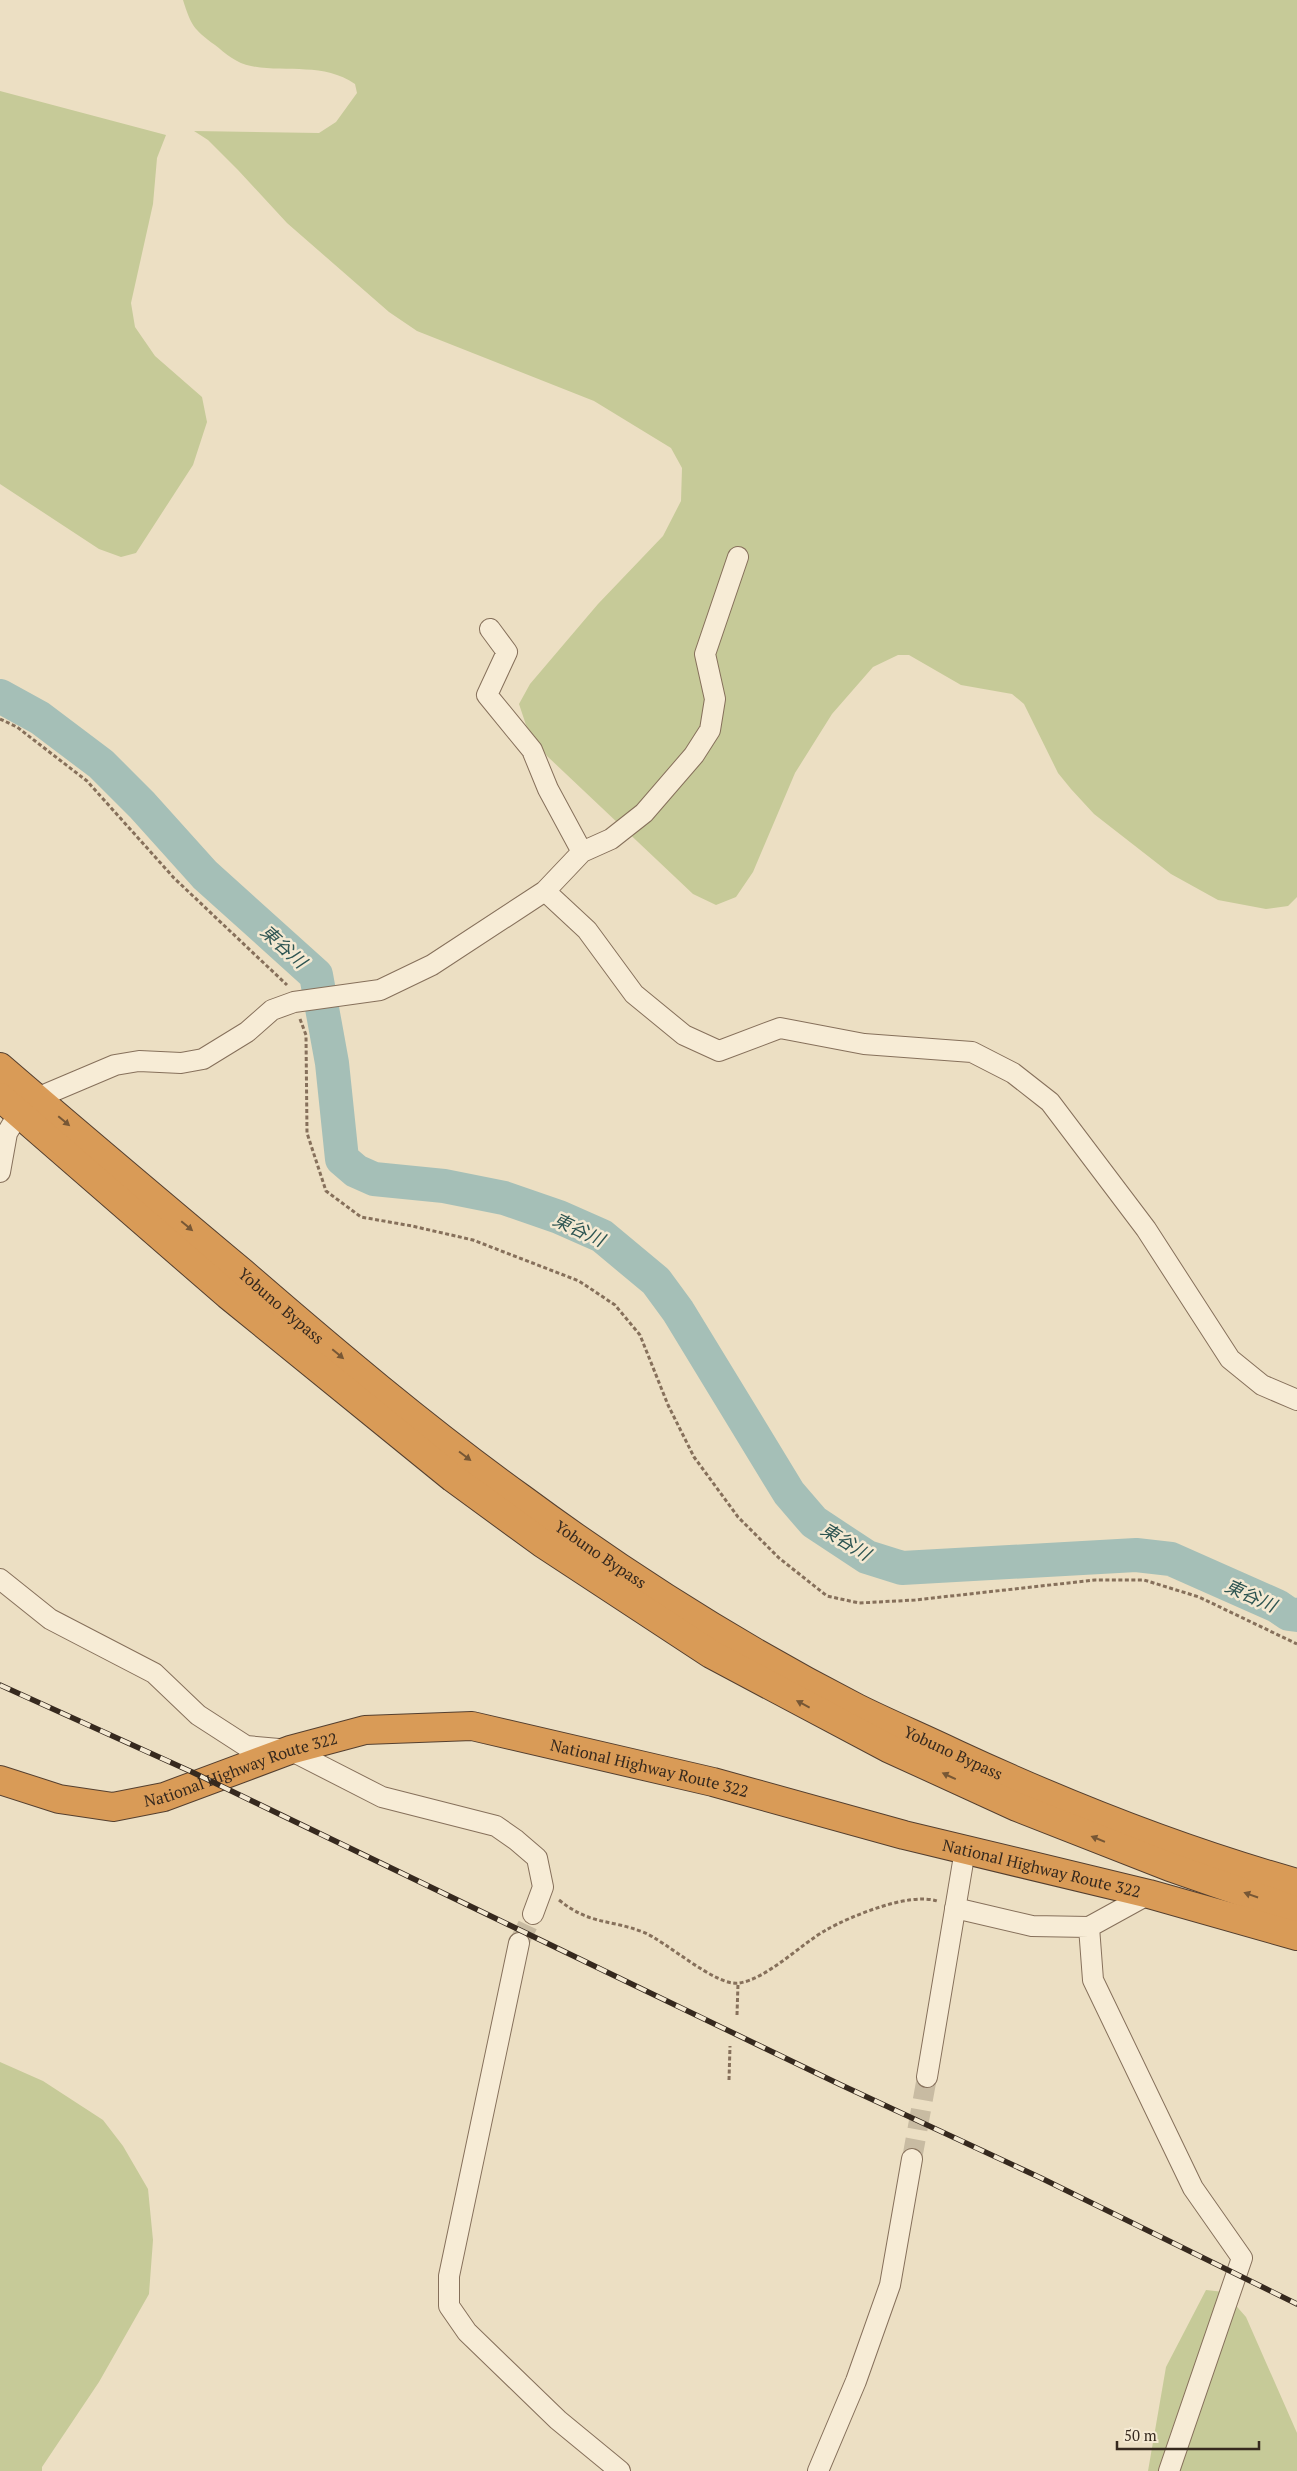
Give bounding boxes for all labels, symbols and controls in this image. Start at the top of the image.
water label: 東谷川 [256,919,314,974]
one-way arrow [57,1116,70,1127]
water label: 東谷川 [549,1207,610,1252]
one-way arrow [181,1221,194,1232]
street label: Yobuno Bypass [234,1263,329,1349]
one-way arrow [331,1349,344,1360]
one-way arrow [458,1450,471,1461]
street label: Yobuno Bypass [550,1515,651,1593]
water label: 東谷川 [817,1517,877,1566]
water label: 東谷川 [1221,1573,1282,1618]
one-way arrow [796,1700,810,1708]
street label: Yobuno Bypass [900,1720,1006,1785]
street label: National Highway Route 322 [142,1727,340,1812]
street label: National Highway Route 322 [548,1734,751,1802]
one-way arrow [942,1771,956,1779]
street label: National Highway Route 322 [940,1834,1143,1903]
one-way arrow [1090,1835,1105,1843]
one-way arrow [1243,1891,1258,1899]
scale bar [1117,2418,1260,2450]
text: 50 m [1124,2425,1157,2445]

